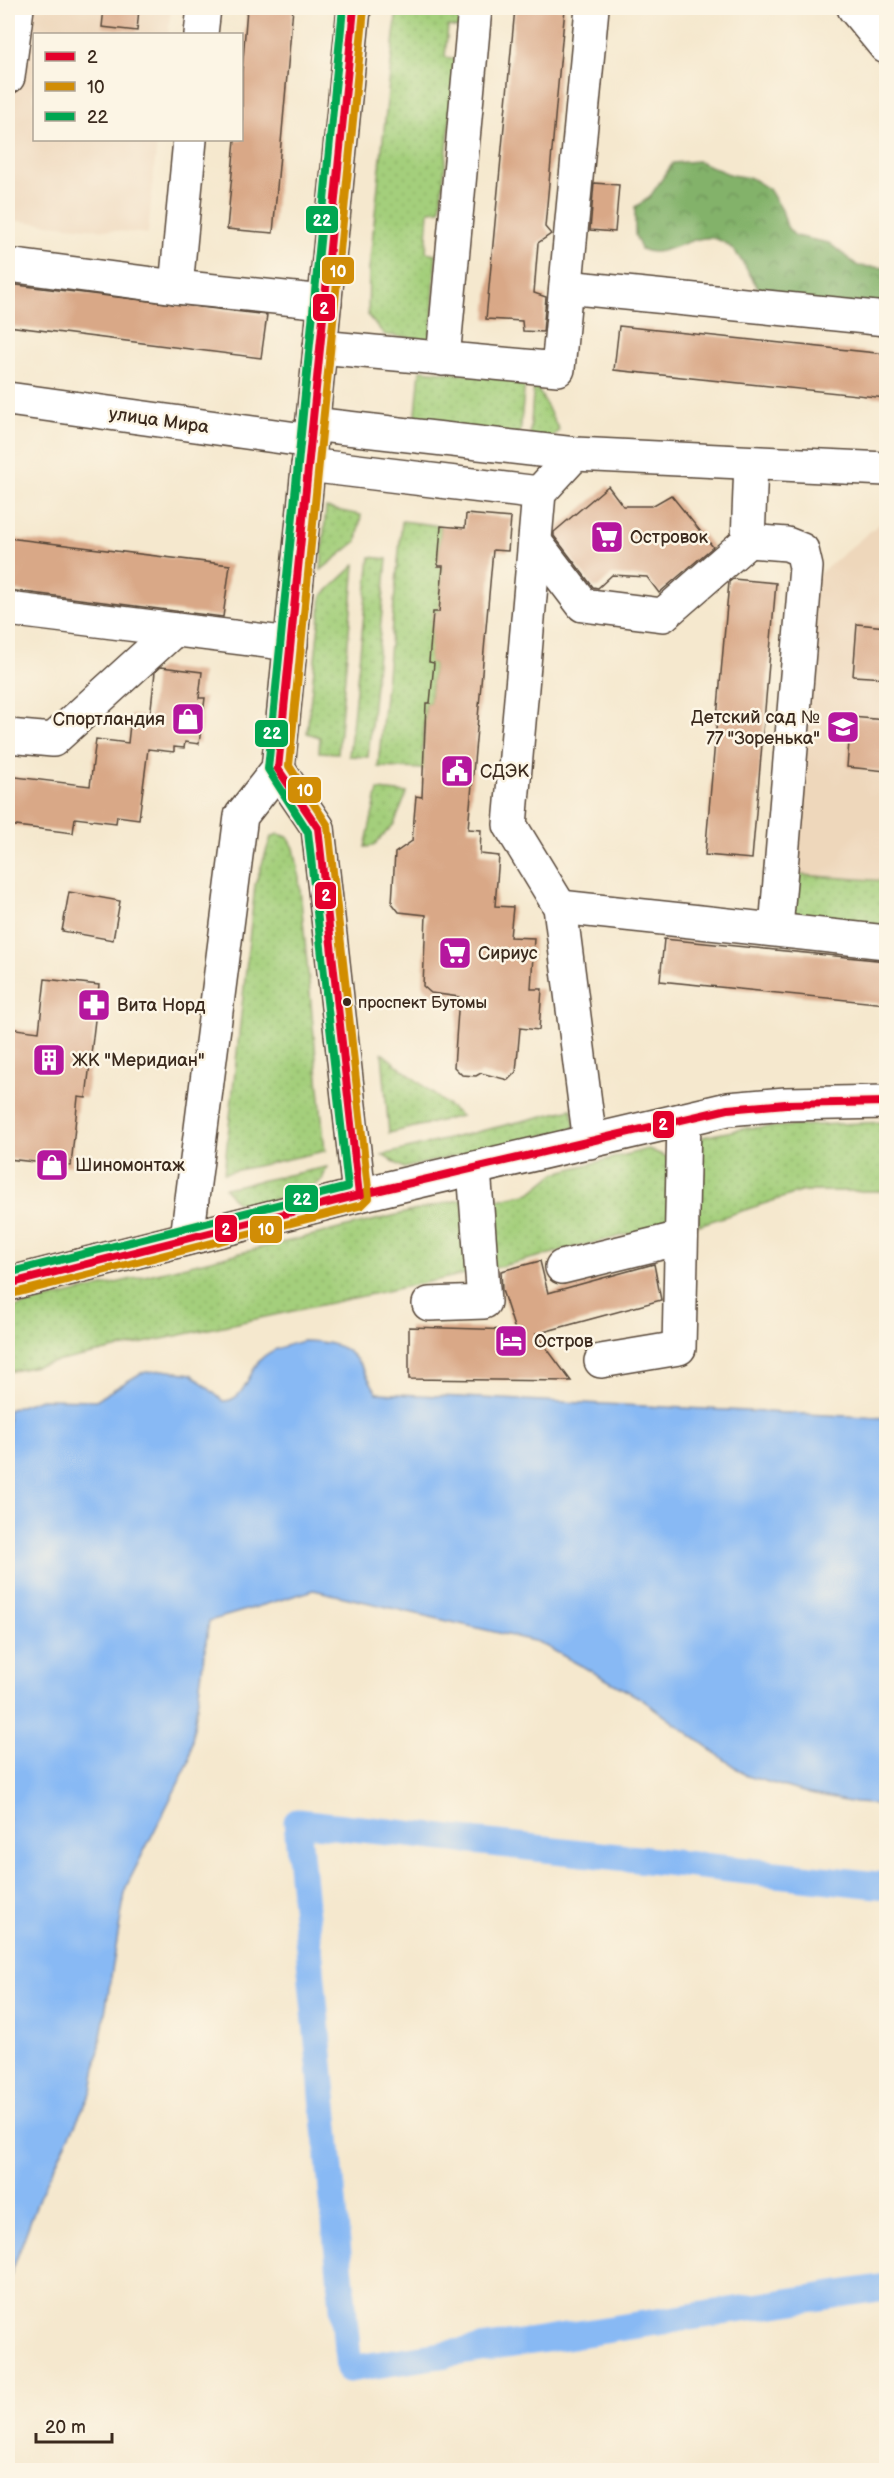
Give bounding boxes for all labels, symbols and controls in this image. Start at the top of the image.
legend [33,33,243,141]
text: 2 [87,47,98,68]
text: 10 [87,77,105,98]
text: 22 [87,107,109,128]
line badge: 22 [305,205,339,234]
text: 22 [312,212,332,231]
line badge: 10 [321,256,355,285]
text: 10 [330,263,346,282]
line badge: 2 [312,293,336,322]
text: 2 [319,300,329,319]
street label: улица Мира [108,403,211,438]
supermarket icon: Островок [589,519,625,555]
place label: Островок [630,527,709,548]
shop icon: Спортландия [170,701,206,737]
place label: Детский сад № 77 "Зоренька" [691,707,820,749]
place label: Спортландия [53,709,165,730]
school or university icon: Детский сад № 77 "Зоренька" [825,709,861,745]
line badge: 22 [254,719,289,748]
text: 22 [262,725,282,744]
public building icon: СДЭК [439,753,475,789]
place label: СДЭК [480,761,529,782]
line badge: 10 [287,776,322,804]
text: 10 [297,782,313,801]
line badge: 2 [314,881,337,910]
text: 2 [321,887,331,906]
supermarket icon: Сириус [437,935,473,971]
place label: Сириус [478,943,538,964]
pharmacy icon: Вита Норд [76,987,112,1023]
place label: проспект Бутомы [358,994,487,1013]
place label: Вита Норд [117,995,205,1016]
marker: проспект Бутомы [341,996,353,1008]
building icon: ЖК "Меридиан" [31,1042,67,1078]
place label: ЖК "Меридиан" [72,1050,205,1071]
line badge: 2 [652,1110,675,1139]
text: 2 [658,1116,668,1135]
shop icon: Шиномонтаж [34,1147,70,1183]
place label: Шиномонтаж [75,1155,185,1176]
line badge: 22 [284,1184,319,1213]
text: 22 [292,1191,312,1210]
line badge: 2 [214,1214,238,1243]
line badge: 10 [249,1215,283,1244]
text: 2 [221,1221,231,1240]
text: 10 [258,1221,274,1240]
hotel icon: Остров [493,1323,529,1359]
place label: Остров [534,1331,594,1352]
scale bar [36,2406,112,2444]
text: 20 m [45,2417,86,2438]

